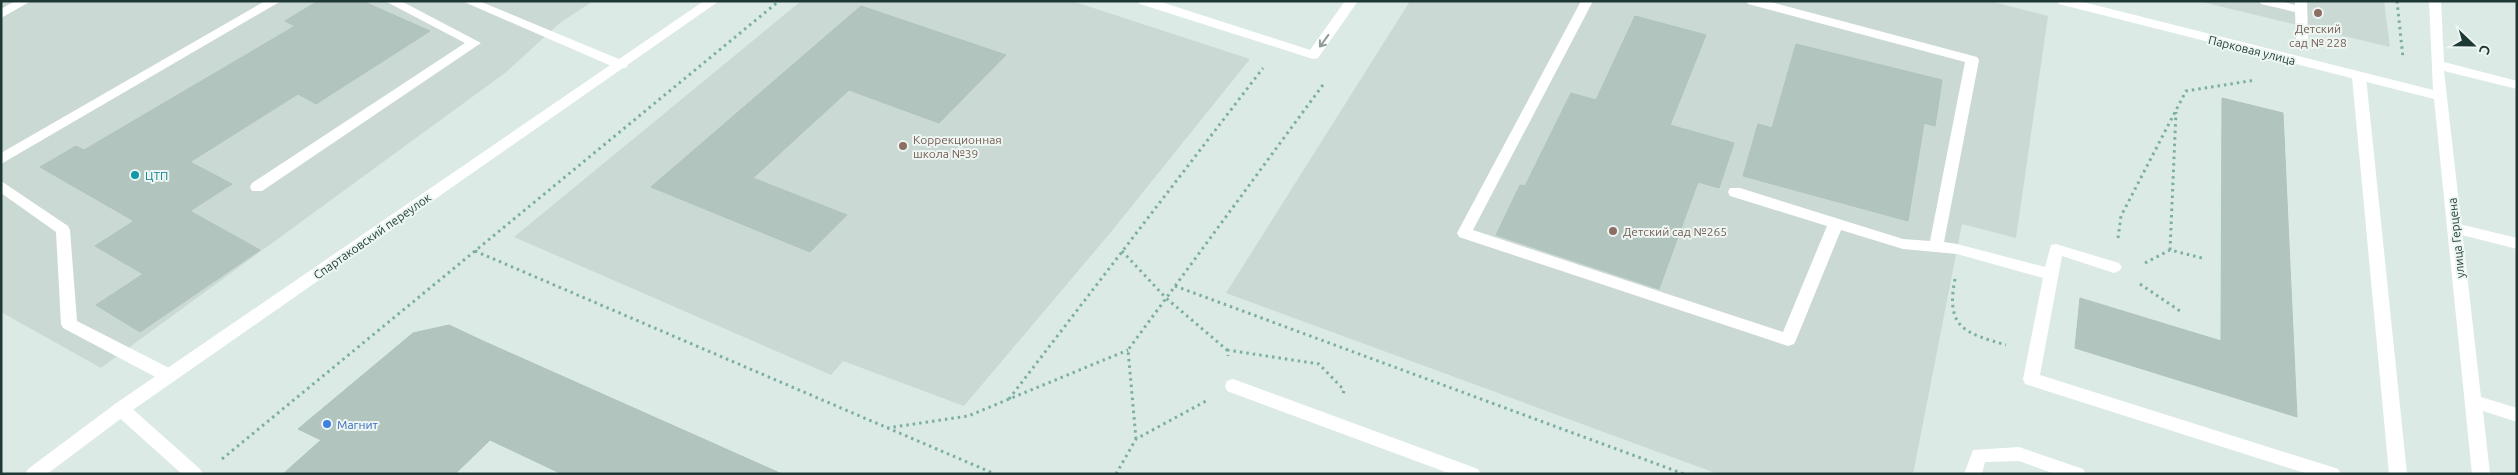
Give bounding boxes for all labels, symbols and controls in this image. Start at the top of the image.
marker: Детский сад № 228 [2312,7,2324,19]
north arrow [2448,20,2498,70]
place label: Детский сад № 228 [2289,22,2347,49]
street label: Парковая улица [2207,33,2297,67]
one-way arrow [1318,34,1329,47]
text: С [2476,43,2494,57]
place label: Коррекционная школа №39 [913,133,1002,160]
marker: Коррекционная школа №39 [897,140,909,152]
marker: ЦТП [129,169,141,181]
place label: ЦТП [145,169,168,182]
street label: Спартаковский переулок [311,190,433,282]
street label: улица Герцена [2445,197,2467,279]
marker: Детский сад №265 [1607,225,1619,237]
place label: Детский сад №265 [1623,225,1727,238]
marker: Магнит [321,418,333,430]
place label: Магнит [337,418,379,431]

